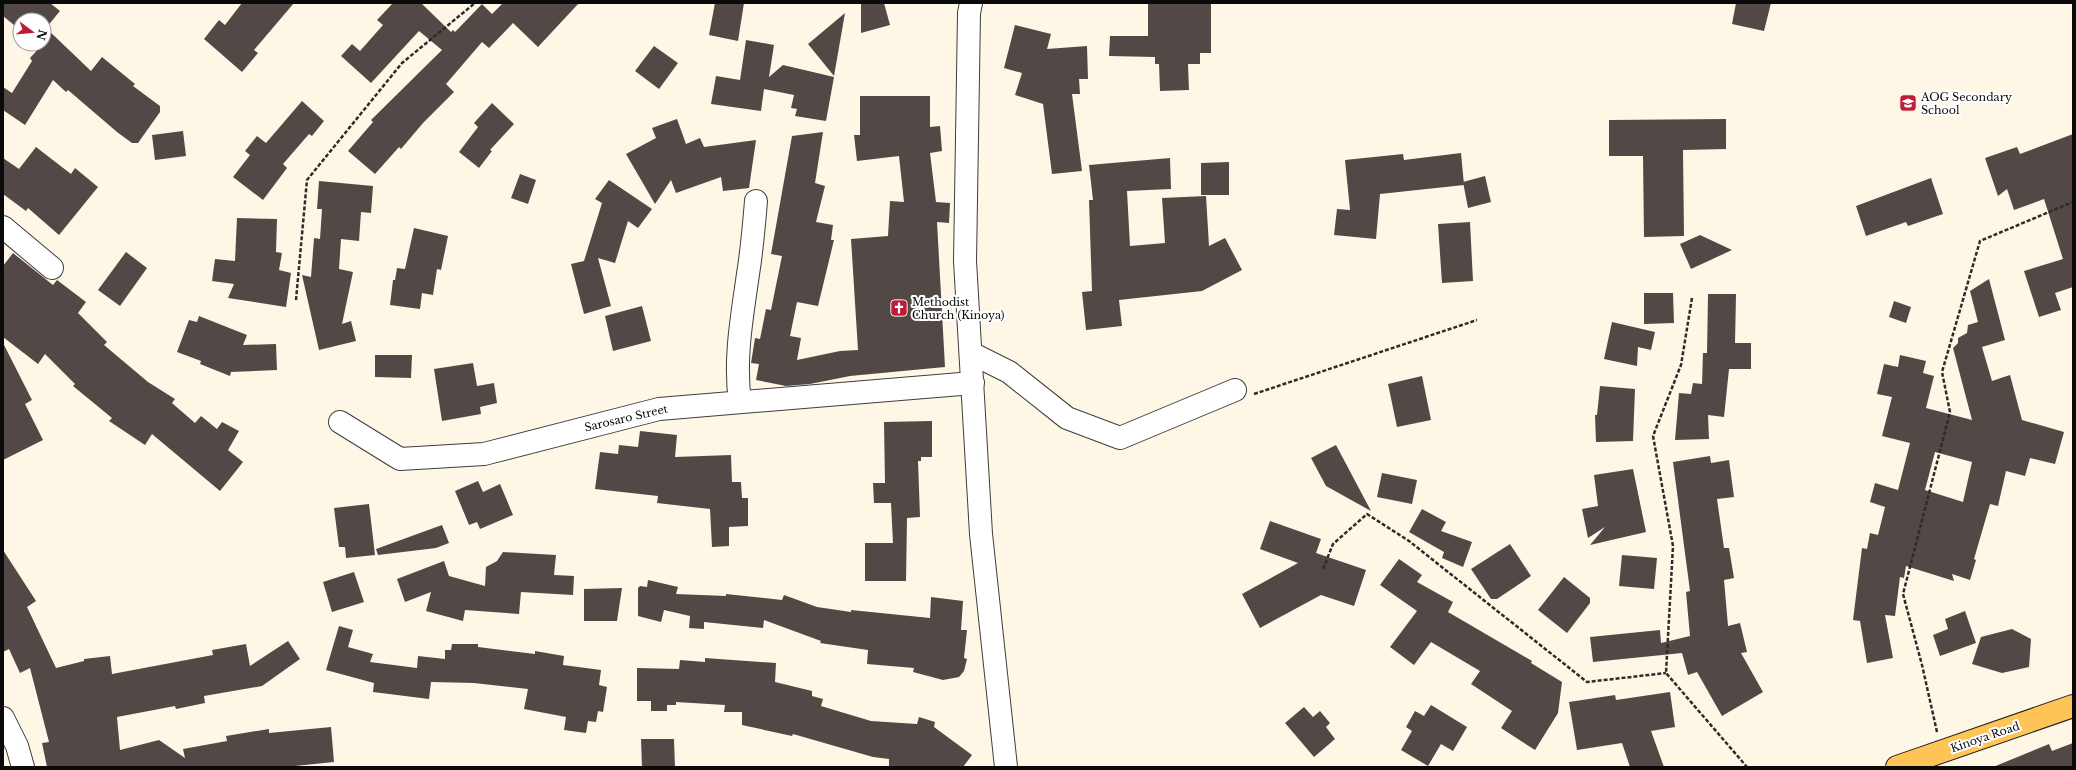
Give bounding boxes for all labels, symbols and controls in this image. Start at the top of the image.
north arrow [12,12,52,52]
text: N [33,28,50,42]
place label: AOG Secondary School [1920,90,2012,117]
school or university icon: AOG Secondary School [1898,93,1918,113]
place label: Methodist Church (Kinoya) [912,295,1005,322]
church icon: Methodist Church (Kinoya) [889,298,909,318]
street label: Sarosaro Street [583,401,670,434]
street label: Kinoya Road [1949,718,2022,755]

